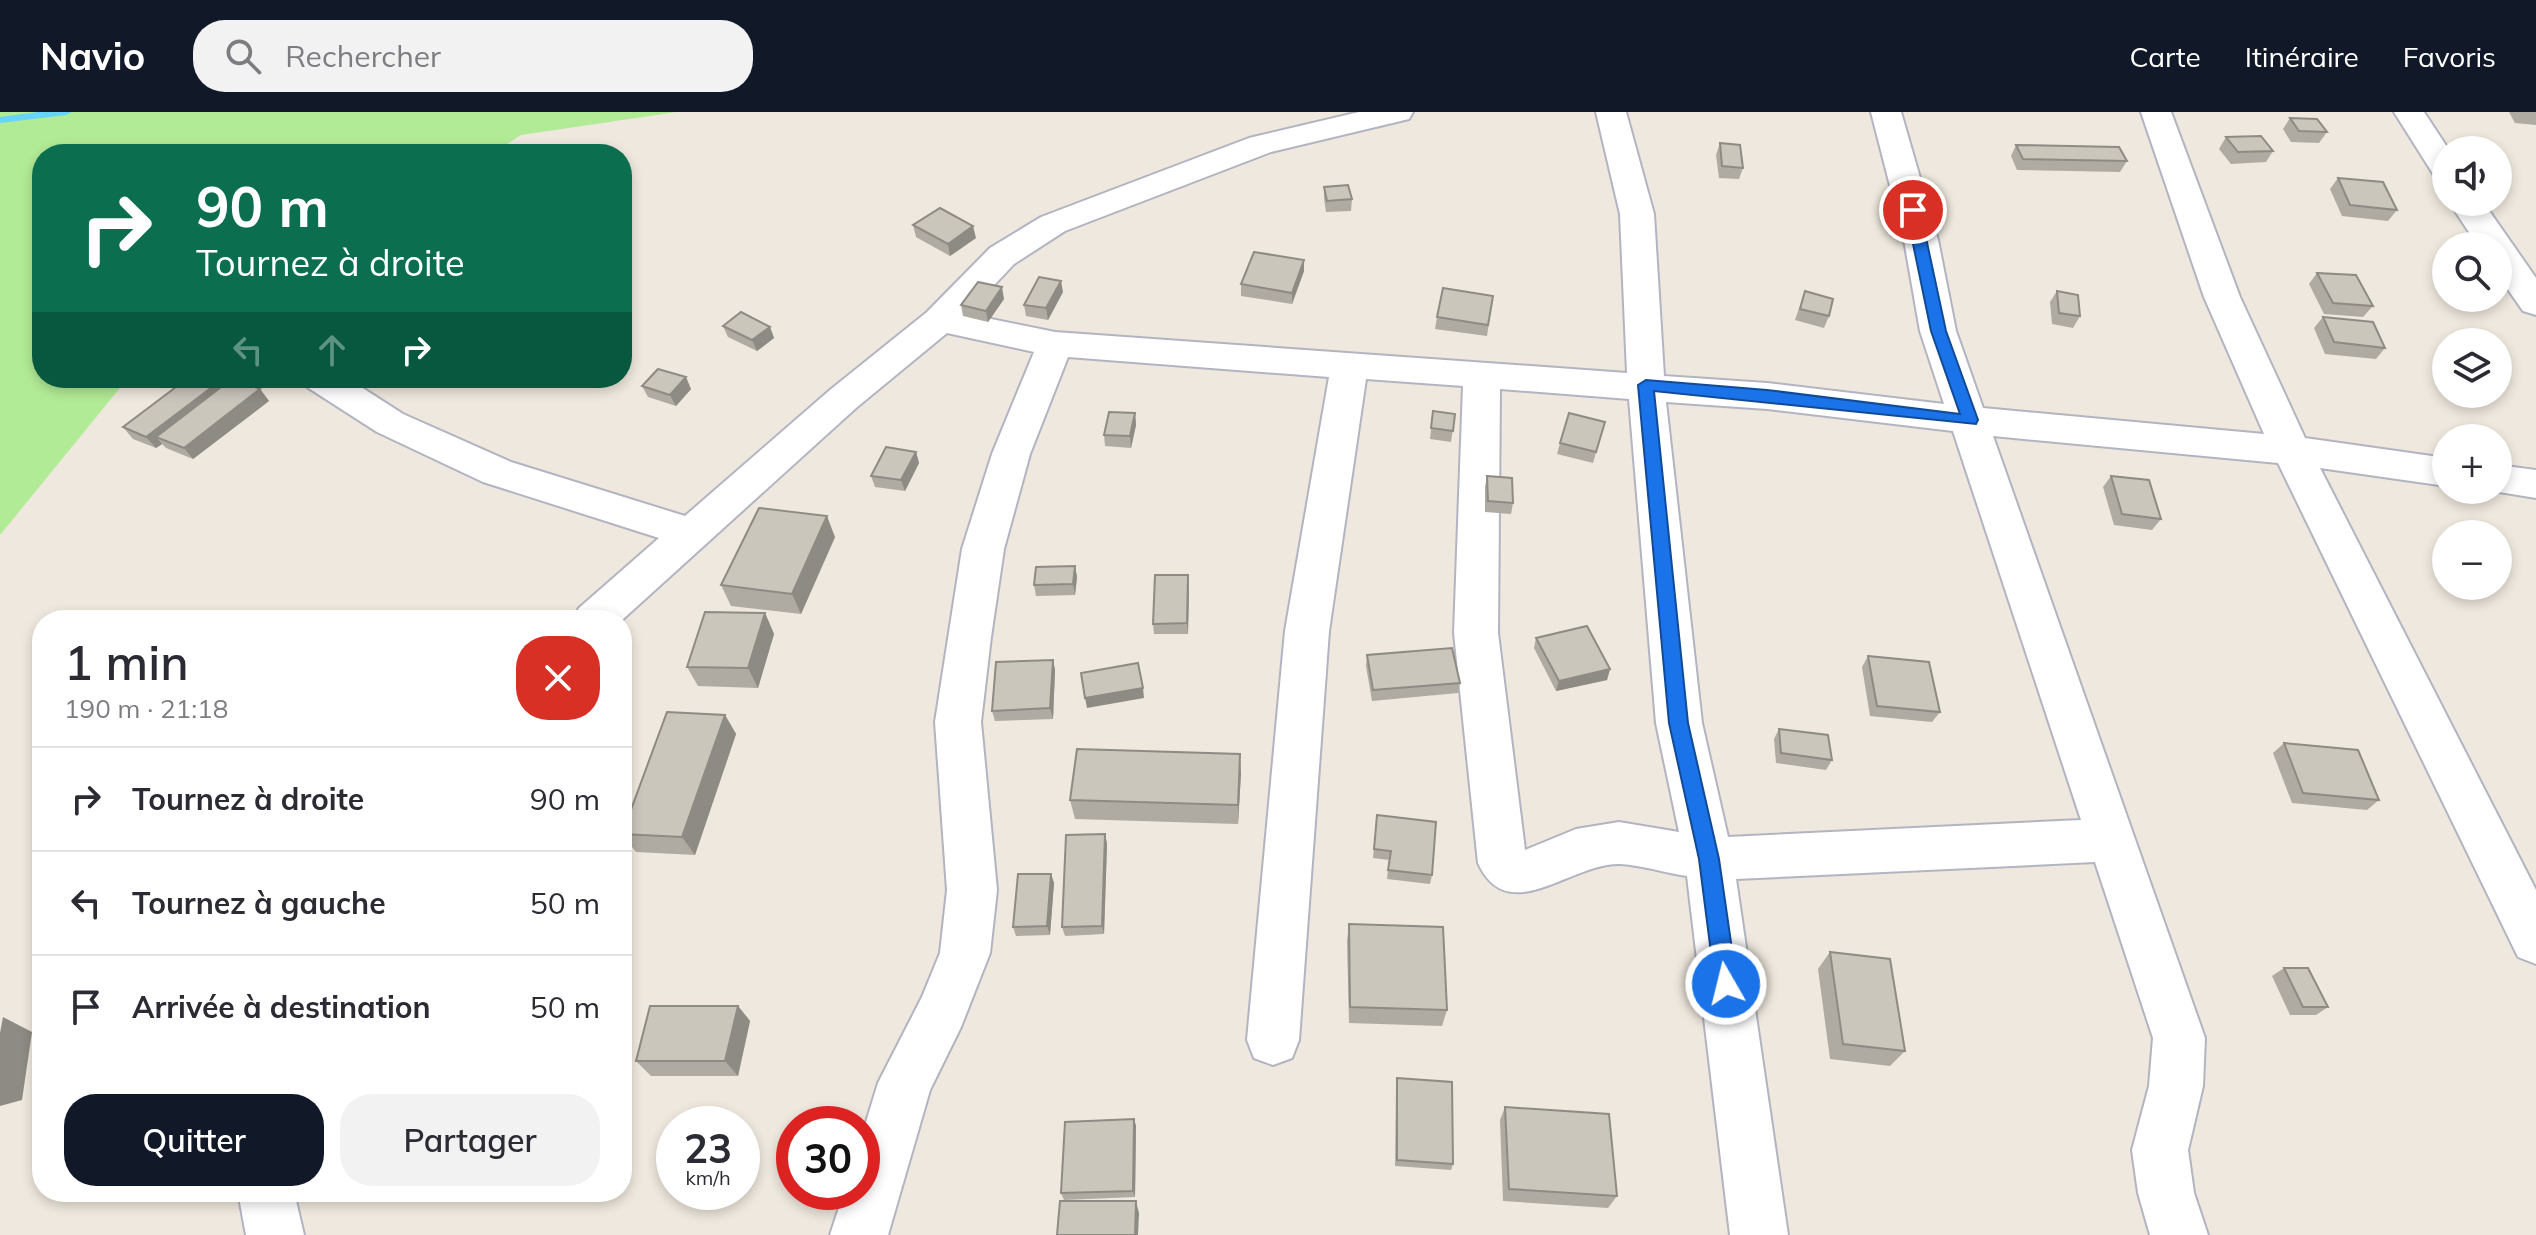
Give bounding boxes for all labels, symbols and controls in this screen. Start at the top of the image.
search box [193,20,753,92]
text: Navio [40,32,145,80]
icon: search [221,34,265,78]
text: Rechercher [285,37,441,75]
text: Carte [2129,39,2201,74]
text: Itinéraire [2245,39,2359,74]
text: Favoris [2403,39,2496,74]
map controls [2432,136,2512,600]
button: sound [2432,136,2512,216]
text: 90 m [196,171,329,241]
icon: right [64,176,168,280]
pin [1879,176,1947,244]
icon: arrive [1891,188,1935,232]
button: search [2432,232,2512,312]
text: Tournez à droite [196,240,465,285]
icon: left [226,328,270,372]
icon: ahead [310,328,354,372]
icon: right [394,328,438,372]
button: layers [2432,328,2512,408]
button: + [2432,424,2512,504]
button: − [2432,520,2512,600]
text: 1 min [64,632,189,692]
button: close [516,636,600,720]
text: 190 m · 21:18 [64,692,228,725]
icon: right [64,777,108,821]
text: Tournez à droite [132,780,364,818]
text: 90 m [530,780,600,818]
icon: left [64,881,108,925]
text: Tournez à gauche [132,884,386,922]
text: 50 m [530,884,600,922]
position arrow [1684,942,1768,1026]
icon: arrive [64,985,108,1029]
text: Arrivée à destination [132,988,431,1026]
text: 50 m [530,988,600,1026]
button: Quitter [64,1094,324,1186]
button: Partager [340,1094,600,1186]
speed limit sign: 30 [776,1106,880,1210]
text: 23 [684,1123,732,1173]
text: km/h [685,1165,731,1190]

